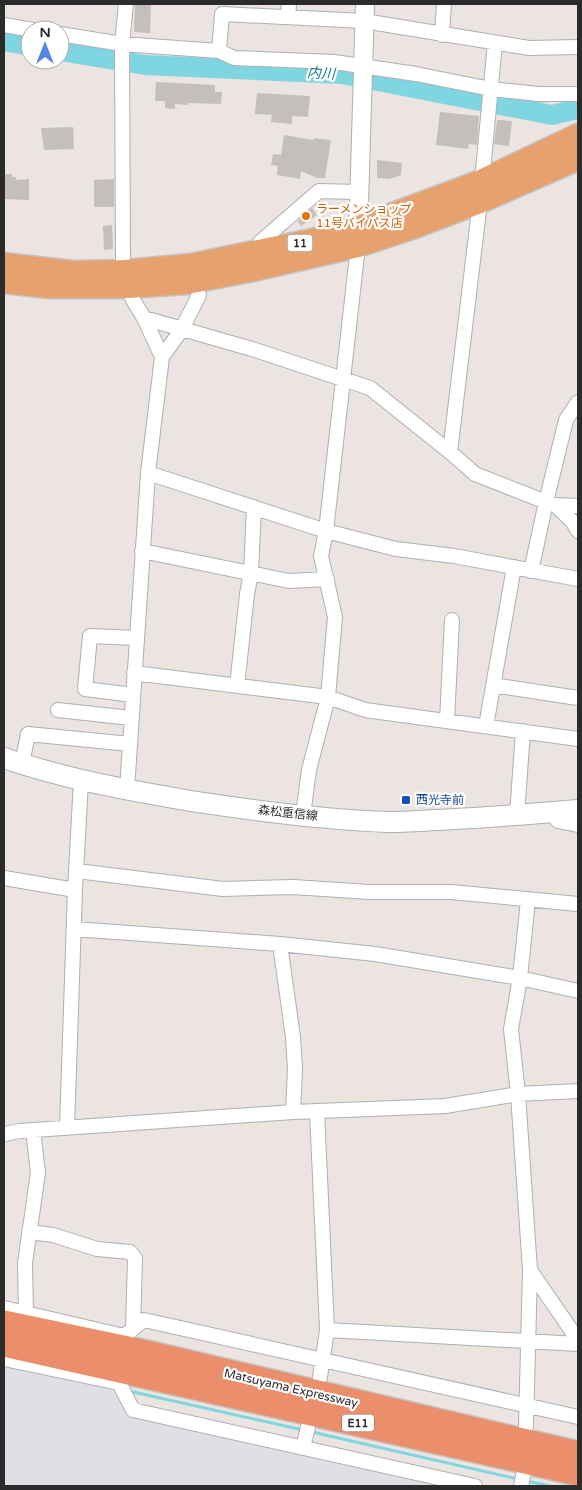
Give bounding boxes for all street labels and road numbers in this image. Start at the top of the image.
road number: 11 [288,234,312,252]
street label: 森松重信線 [257,803,319,823]
street label: Matsuyama Expressway [223,1366,360,1410]
road number: E11 [342,1415,374,1432]

